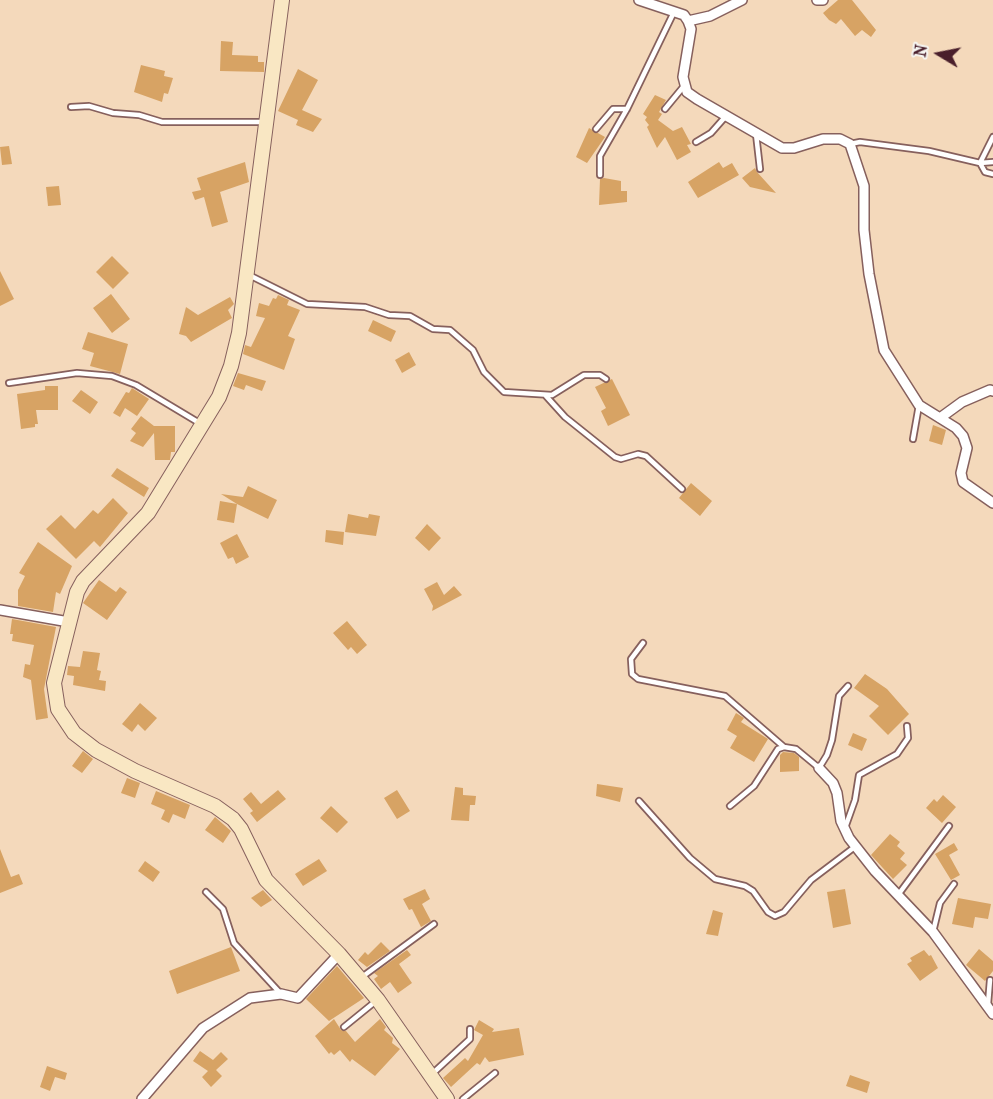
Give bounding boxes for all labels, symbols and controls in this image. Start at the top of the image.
north arrow [909,24,969,84]
text: N [910,43,931,58]

